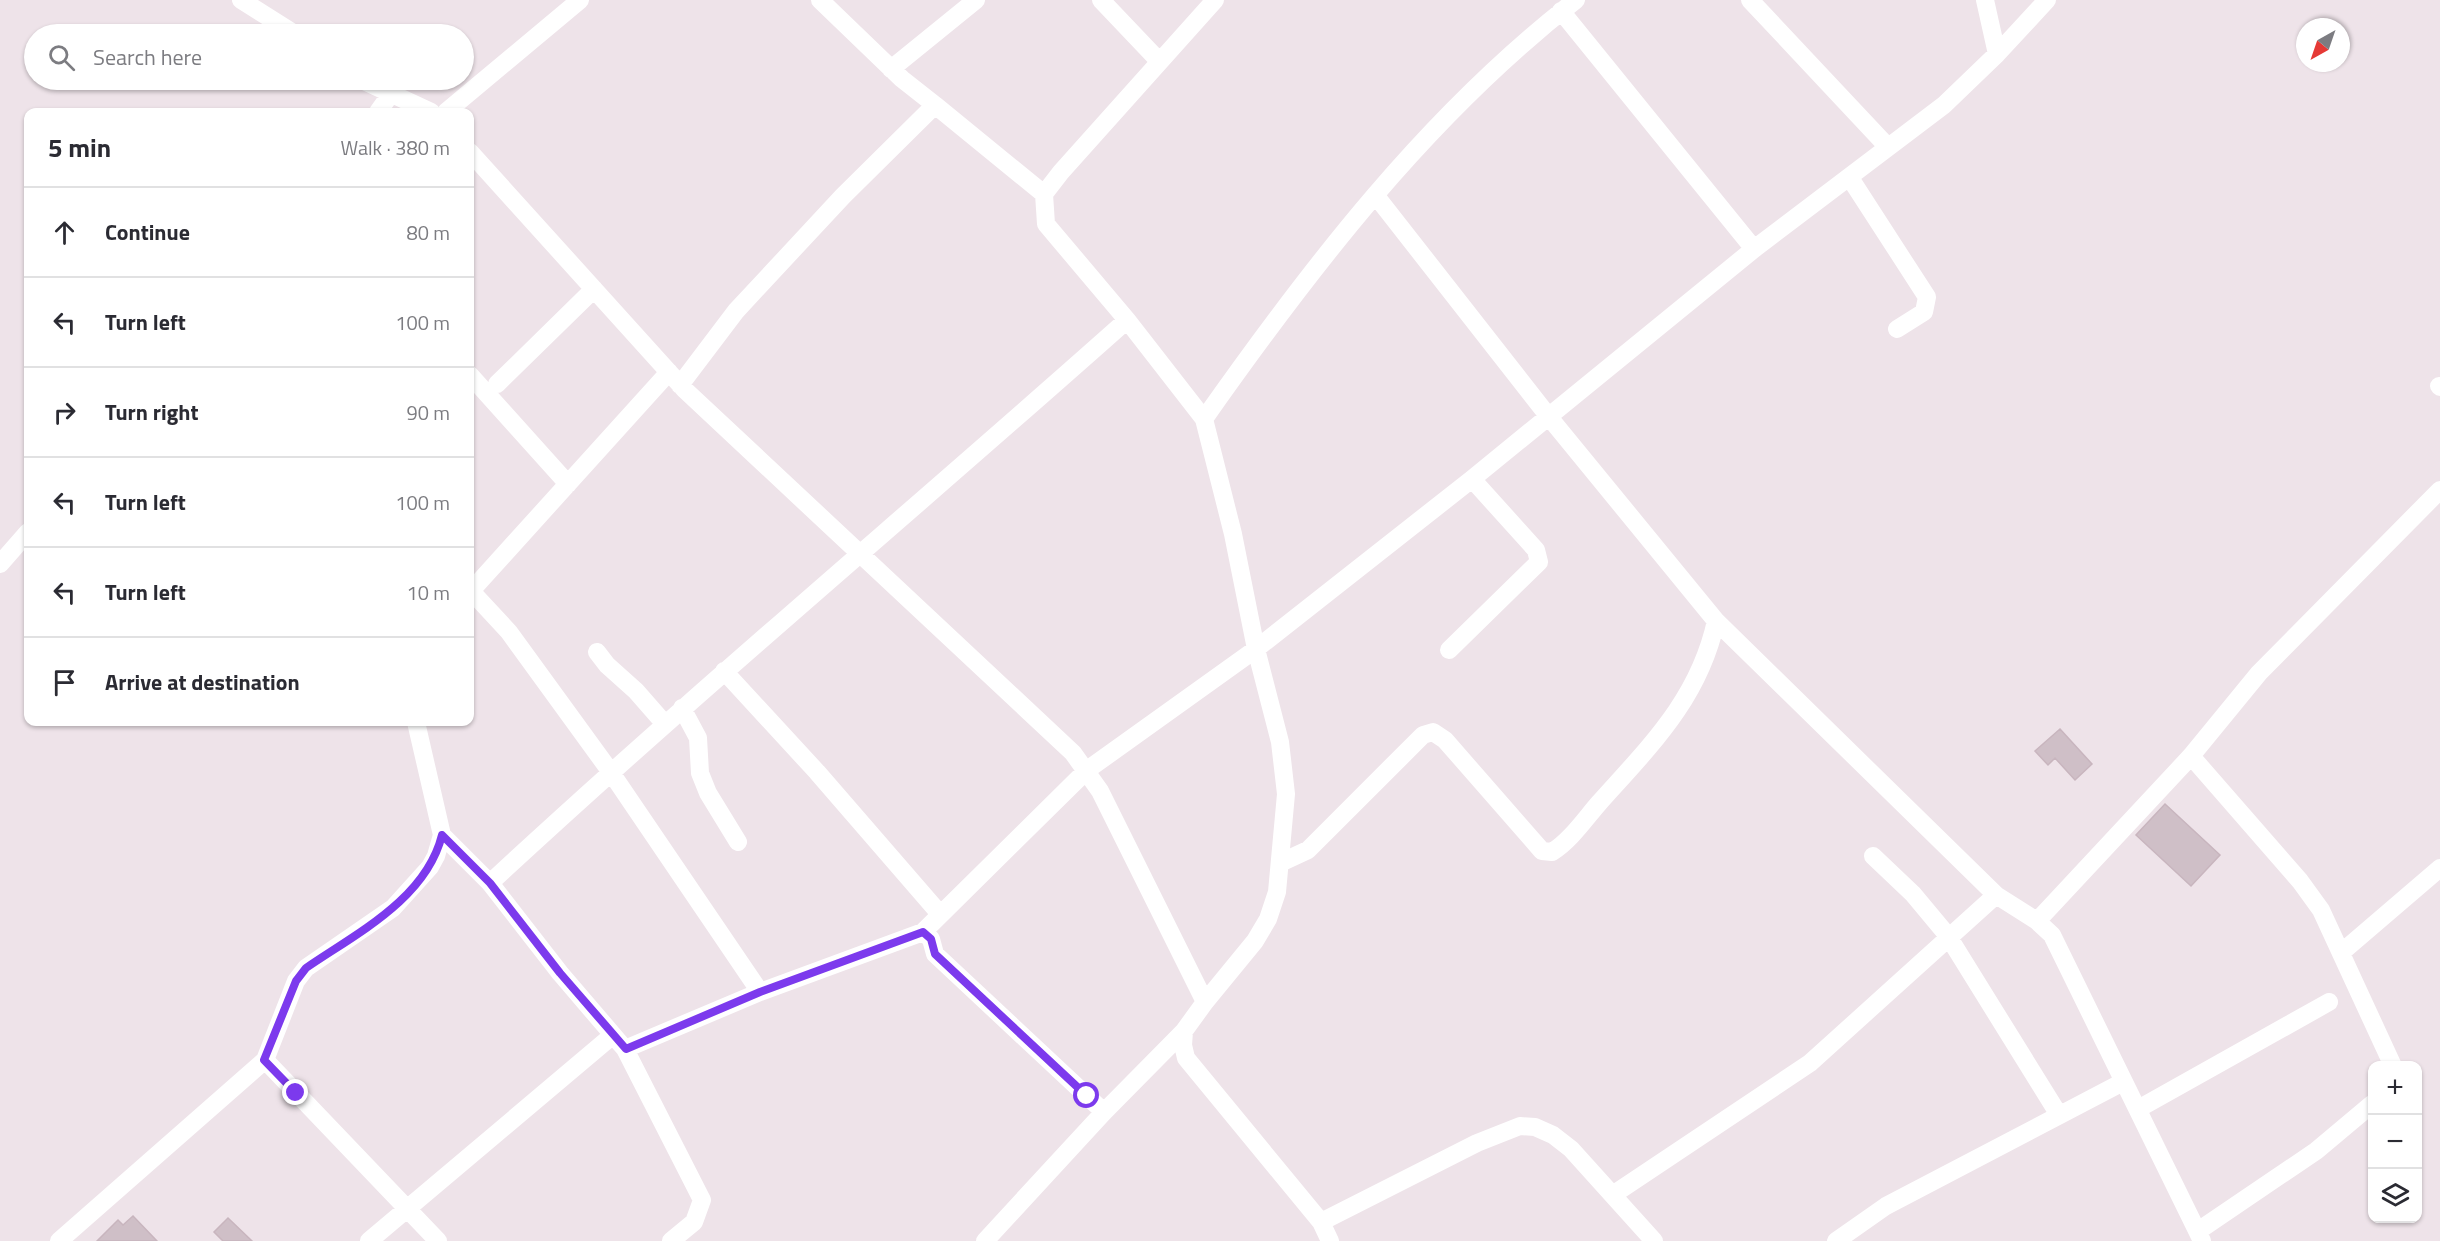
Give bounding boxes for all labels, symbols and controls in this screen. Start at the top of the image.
north arrow [2296,18,2350,72]
search box [24,24,474,90]
text: Search here [93,40,202,74]
icon: search [45,41,78,74]
text: 5 min [48,128,111,167]
text: Walk · 380 m [341,132,450,163]
text: Continue [105,215,190,249]
icon: ahead [48,216,81,249]
text: 80 m [406,217,450,248]
text: Turn left [105,305,186,339]
icon: left [48,306,81,339]
text: 100 m [395,307,450,338]
text: Turn right [105,395,199,429]
icon: right [48,396,81,429]
text: 90 m [406,397,450,428]
text: Turn left [105,485,186,519]
icon: left [48,486,81,519]
text: 100 m [395,487,450,518]
text: Turn left [105,575,186,609]
icon: left [48,576,81,609]
text: 10 m [406,577,450,608]
text: Arrive at destination [105,665,300,699]
icon: arrive [48,666,81,699]
map controls [2368,1061,2422,1223]
button: + [2368,1061,2422,1115]
route end [282,1079,308,1105]
route start [1073,1082,1099,1108]
button: − [2368,1115,2422,1169]
button: layers [2368,1169,2422,1223]

